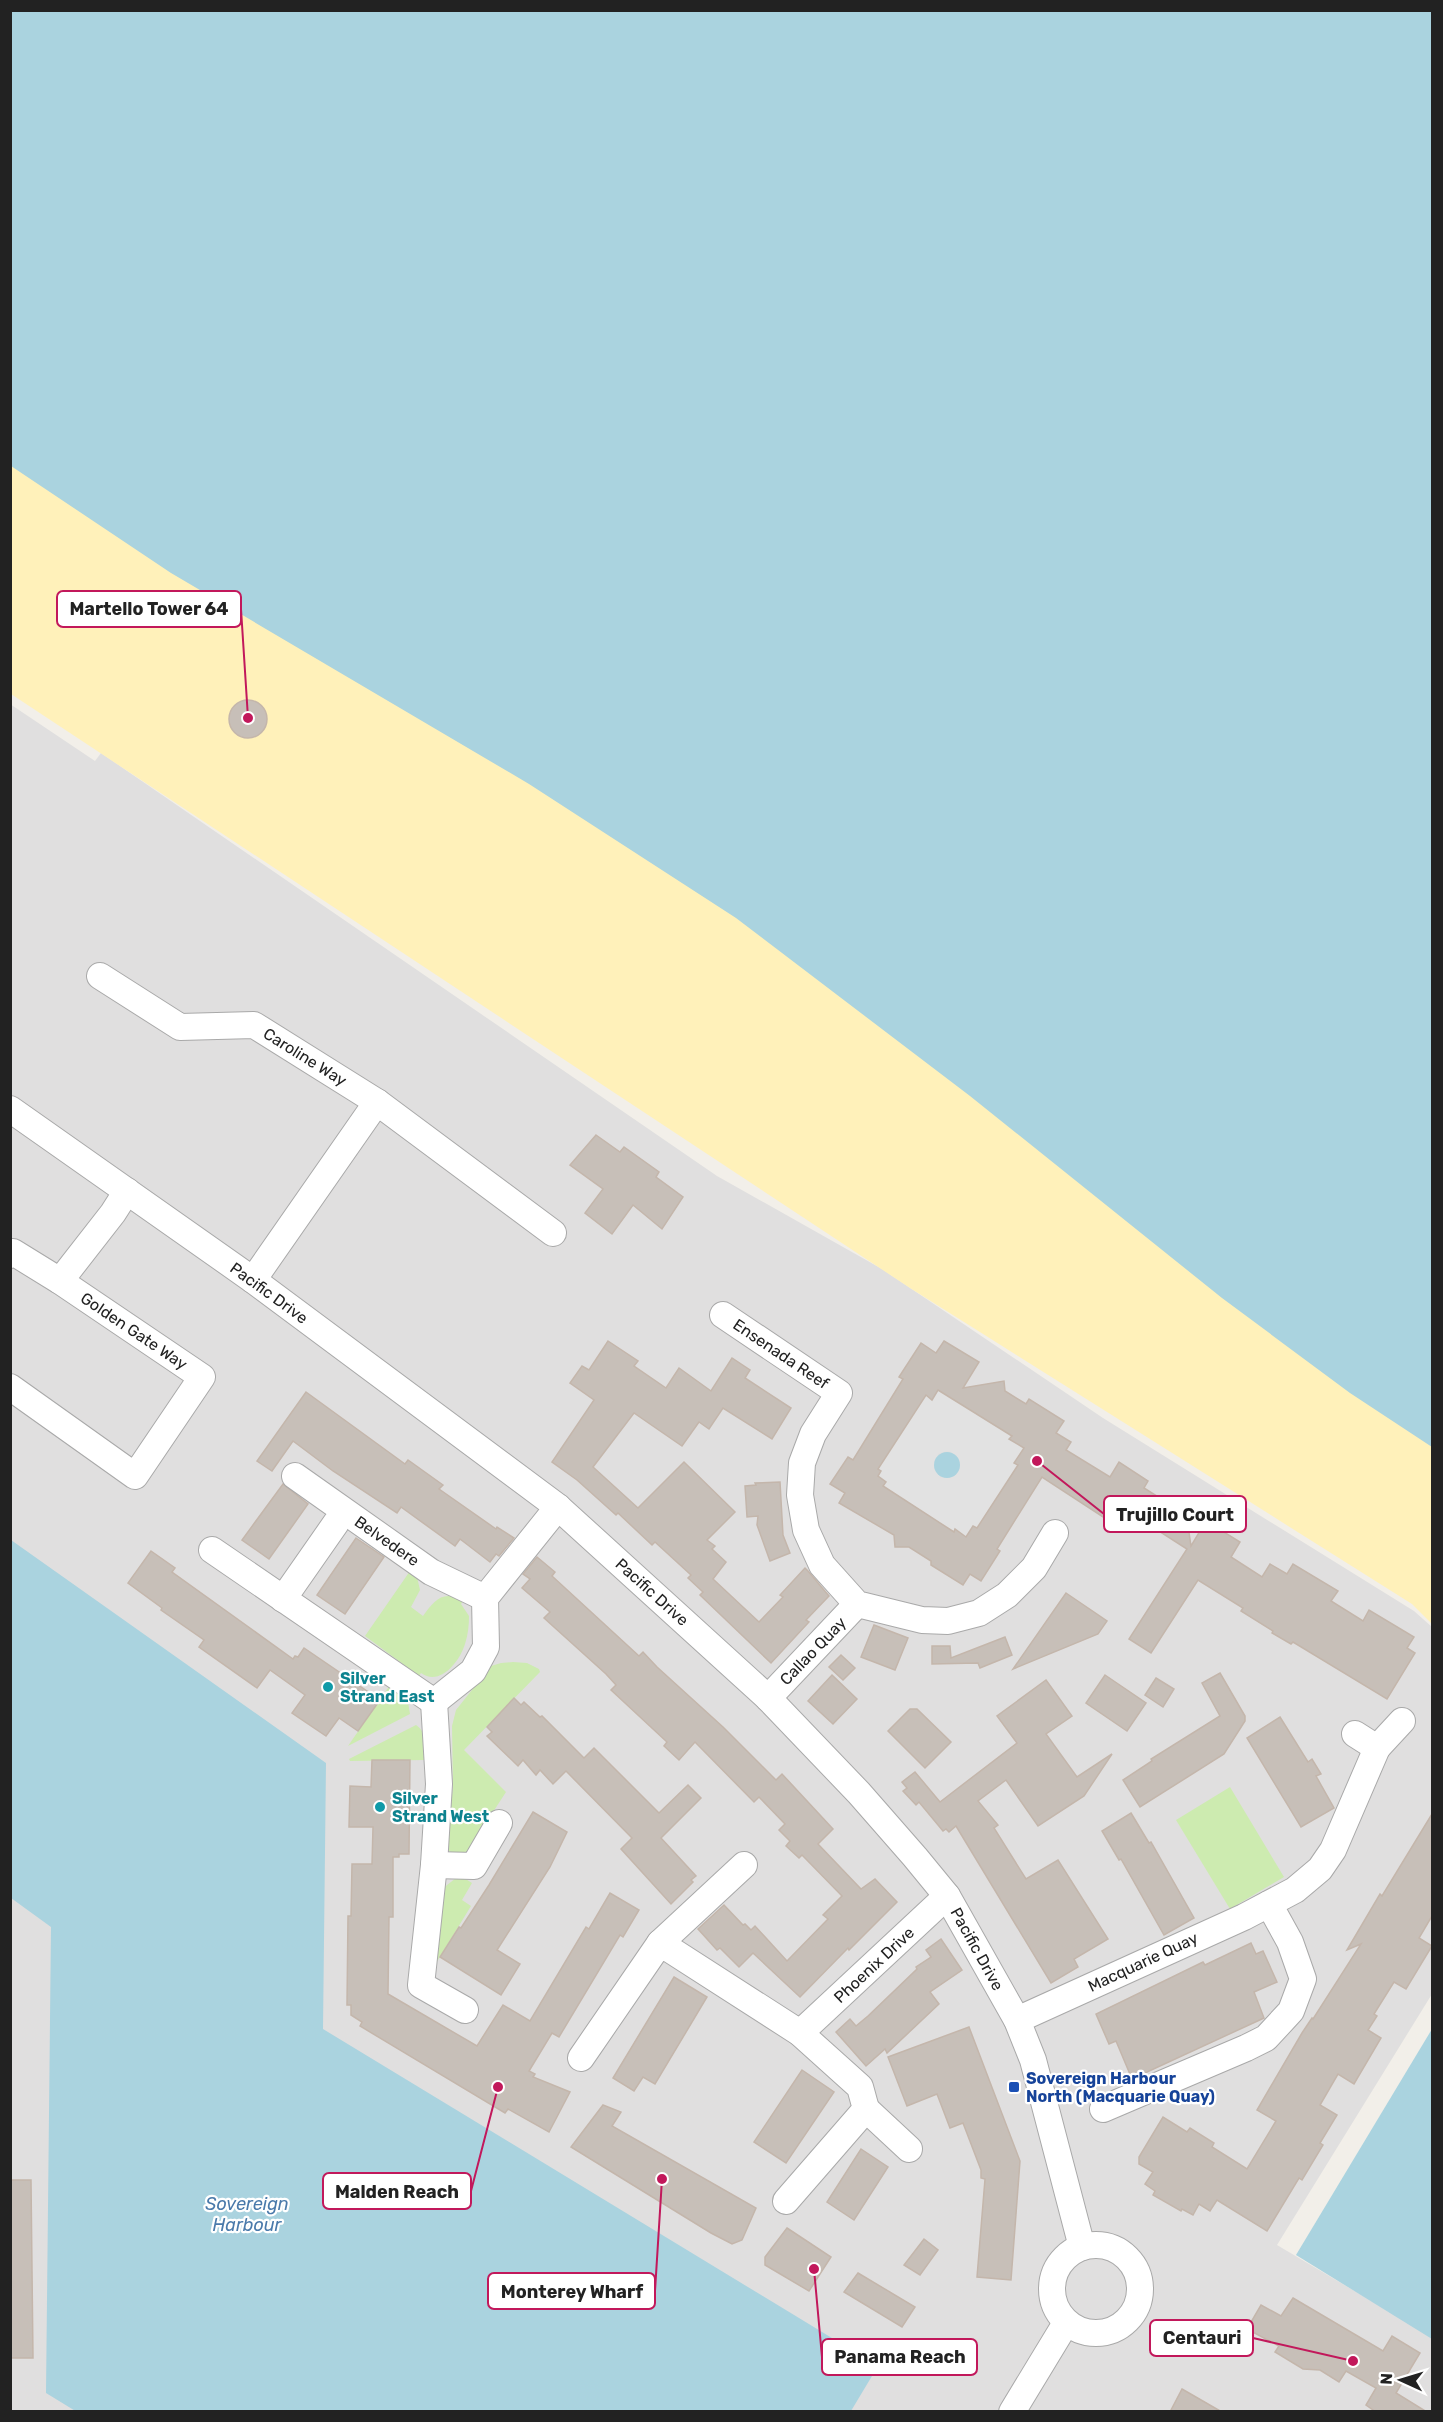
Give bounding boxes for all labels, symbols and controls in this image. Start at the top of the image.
callout: Martello Tower 64 [57,591,241,627]
text: Martello Tower 64 [69,598,229,620]
street label: Caroline Way [260,1024,350,1090]
street label: Pacific Drive [226,1258,312,1328]
street label: Golden Gate Way [77,1288,191,1374]
street label: Ensenada Reef [729,1315,833,1394]
callout: Trujillo Court [1104,1496,1246,1532]
text: Trujillo Court [1116,1504,1234,1526]
street label: Belvedere [351,1512,423,1570]
street label: Pacific Drive [612,1554,692,1630]
street label: Callao Quay [776,1613,850,1689]
place label: Silver Strand East [340,1669,435,1706]
marker: Silver Strand East [321,1680,335,1694]
place label: Silver Strand West [392,1789,490,1826]
marker: Silver Strand West [373,1800,387,1814]
street label: Pacific Drive [946,1904,1008,1994]
street label: Phoenix Drive [830,1923,918,2007]
street label: Macquarie Quay [1085,1928,1201,1996]
place label: Sovereign Harbour North (Macquarie Quay) [1026,2069,1215,2106]
marker: Sovereign Harbour North (Macquarie Quay) [1007,2080,1021,2094]
callout: Malden Reach [323,2173,471,2209]
text: Malden Reach [335,2181,459,2203]
water label: Sovereign Harbour [205,2193,289,2236]
callout: Monterey Wharf [488,2273,655,2309]
text: Monterey Wharf [501,2281,643,2303]
callout: Centauri [1150,2320,1253,2356]
text: Centauri [1163,2327,1241,2349]
callout: Panama Reach [822,2339,977,2375]
text: Panama Reach [834,2346,966,2368]
north arrow [1371,2350,1431,2410]
text: N [1377,2373,1396,2385]

